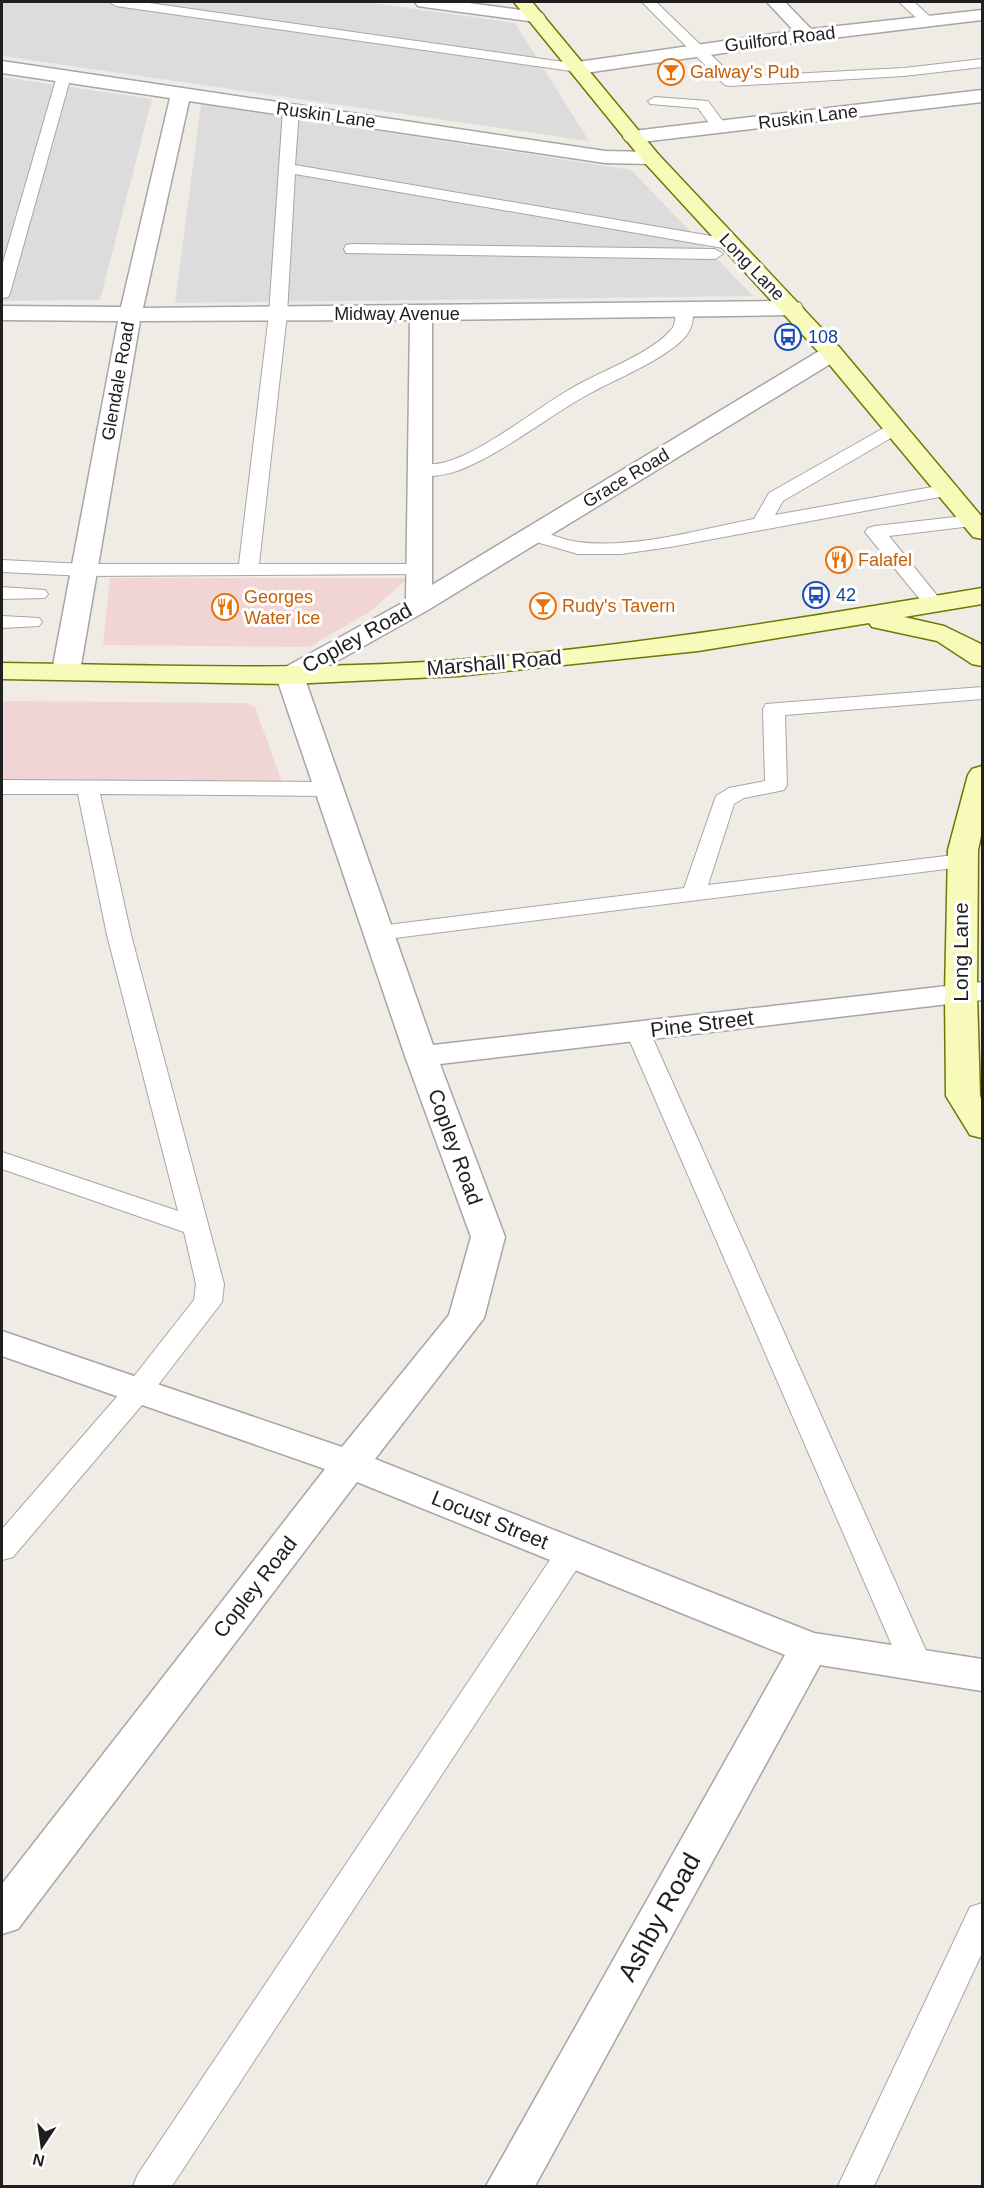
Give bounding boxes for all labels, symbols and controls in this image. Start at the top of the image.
street label: Guilford Road [724,22,836,56]
bar icon: Galway's Pub [656,57,686,87]
place label: Galway's Pub [690,62,800,82]
street label: Ruskin Lane [275,98,377,132]
street label: Ruskin Lane [757,101,859,133]
street label: Long Lane [715,229,789,305]
street label: Midway Avenue [334,304,460,324]
street label: Glendale Road [98,320,138,442]
bus stop icon: 108 [773,322,803,352]
place label: 108 [808,327,838,347]
street label: Grace Road [579,444,673,512]
restaurant icon: Falafel [824,545,854,575]
place label: Falafel [858,550,912,570]
bus stop icon: 42 [801,580,831,610]
place label: 42 [836,585,856,605]
place label: Georges Water Ice [244,587,320,628]
bar icon: Rudy's Tavern [528,591,558,621]
restaurant icon: Georges Water Ice [210,592,240,622]
place label: Rudy's Tavern [562,596,675,616]
street label: Copley Road [298,598,415,677]
street label: Marshall Road [426,645,562,680]
street label: Long Lane [949,902,972,1002]
street label: Pine Street [649,1006,755,1041]
street label: Copley Road [424,1086,487,1208]
street label: Locust Street [429,1486,552,1553]
street label: Copley Road [208,1532,301,1642]
street label: Ashby Road [612,1848,706,1986]
north arrow [12,2116,72,2176]
text: N [31,2151,46,2170]

